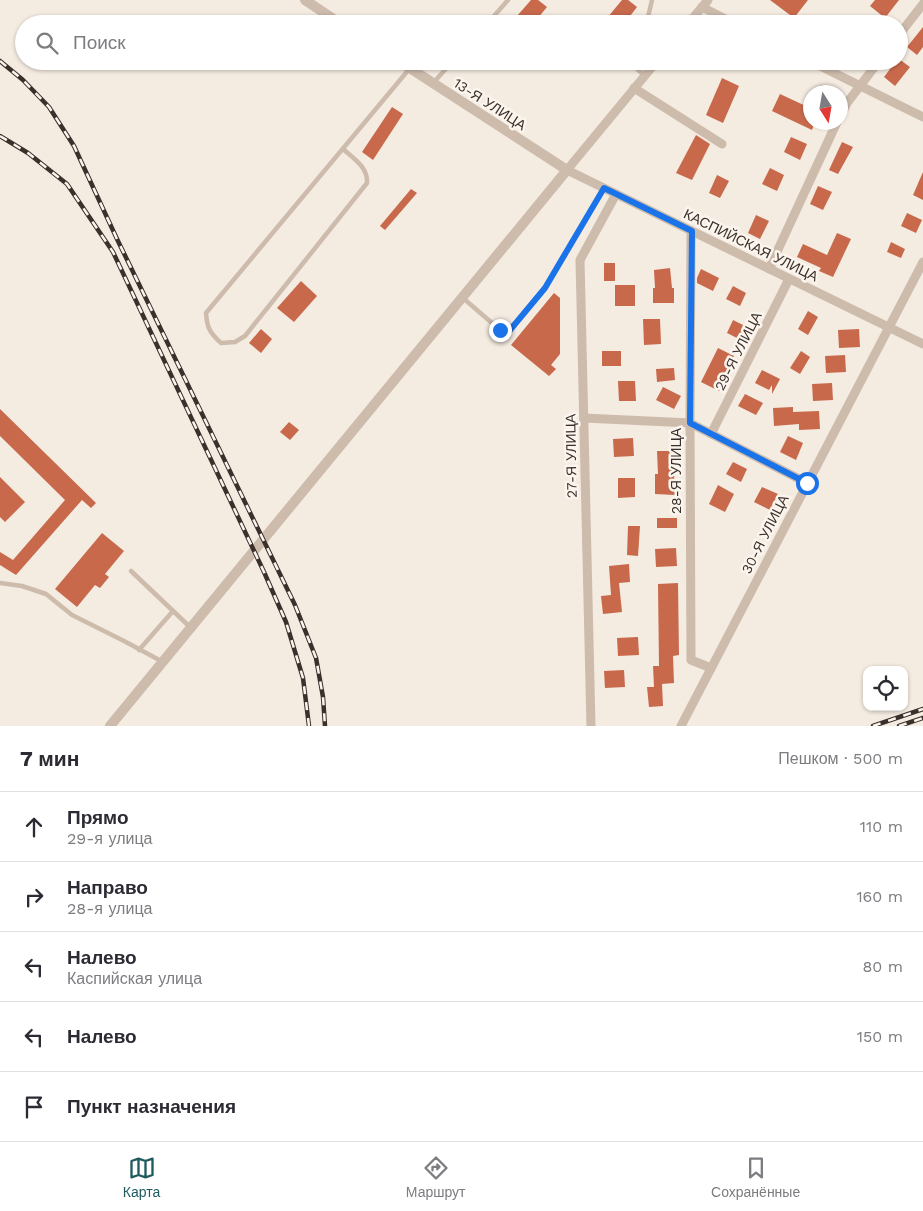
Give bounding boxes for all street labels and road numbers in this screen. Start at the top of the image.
street label: 13-Я УЛИЦА [451,75,530,134]
street label: КАСПИЙСКАЯ УЛИЦА [681,205,822,285]
street label: 29-Я УЛИЦА [711,308,765,393]
street label: 27-Я УЛИЦА [562,413,580,498]
street label: 28-Я УЛИЦА [668,427,684,514]
street label: 30-Я УЛИЦА [738,491,792,576]

